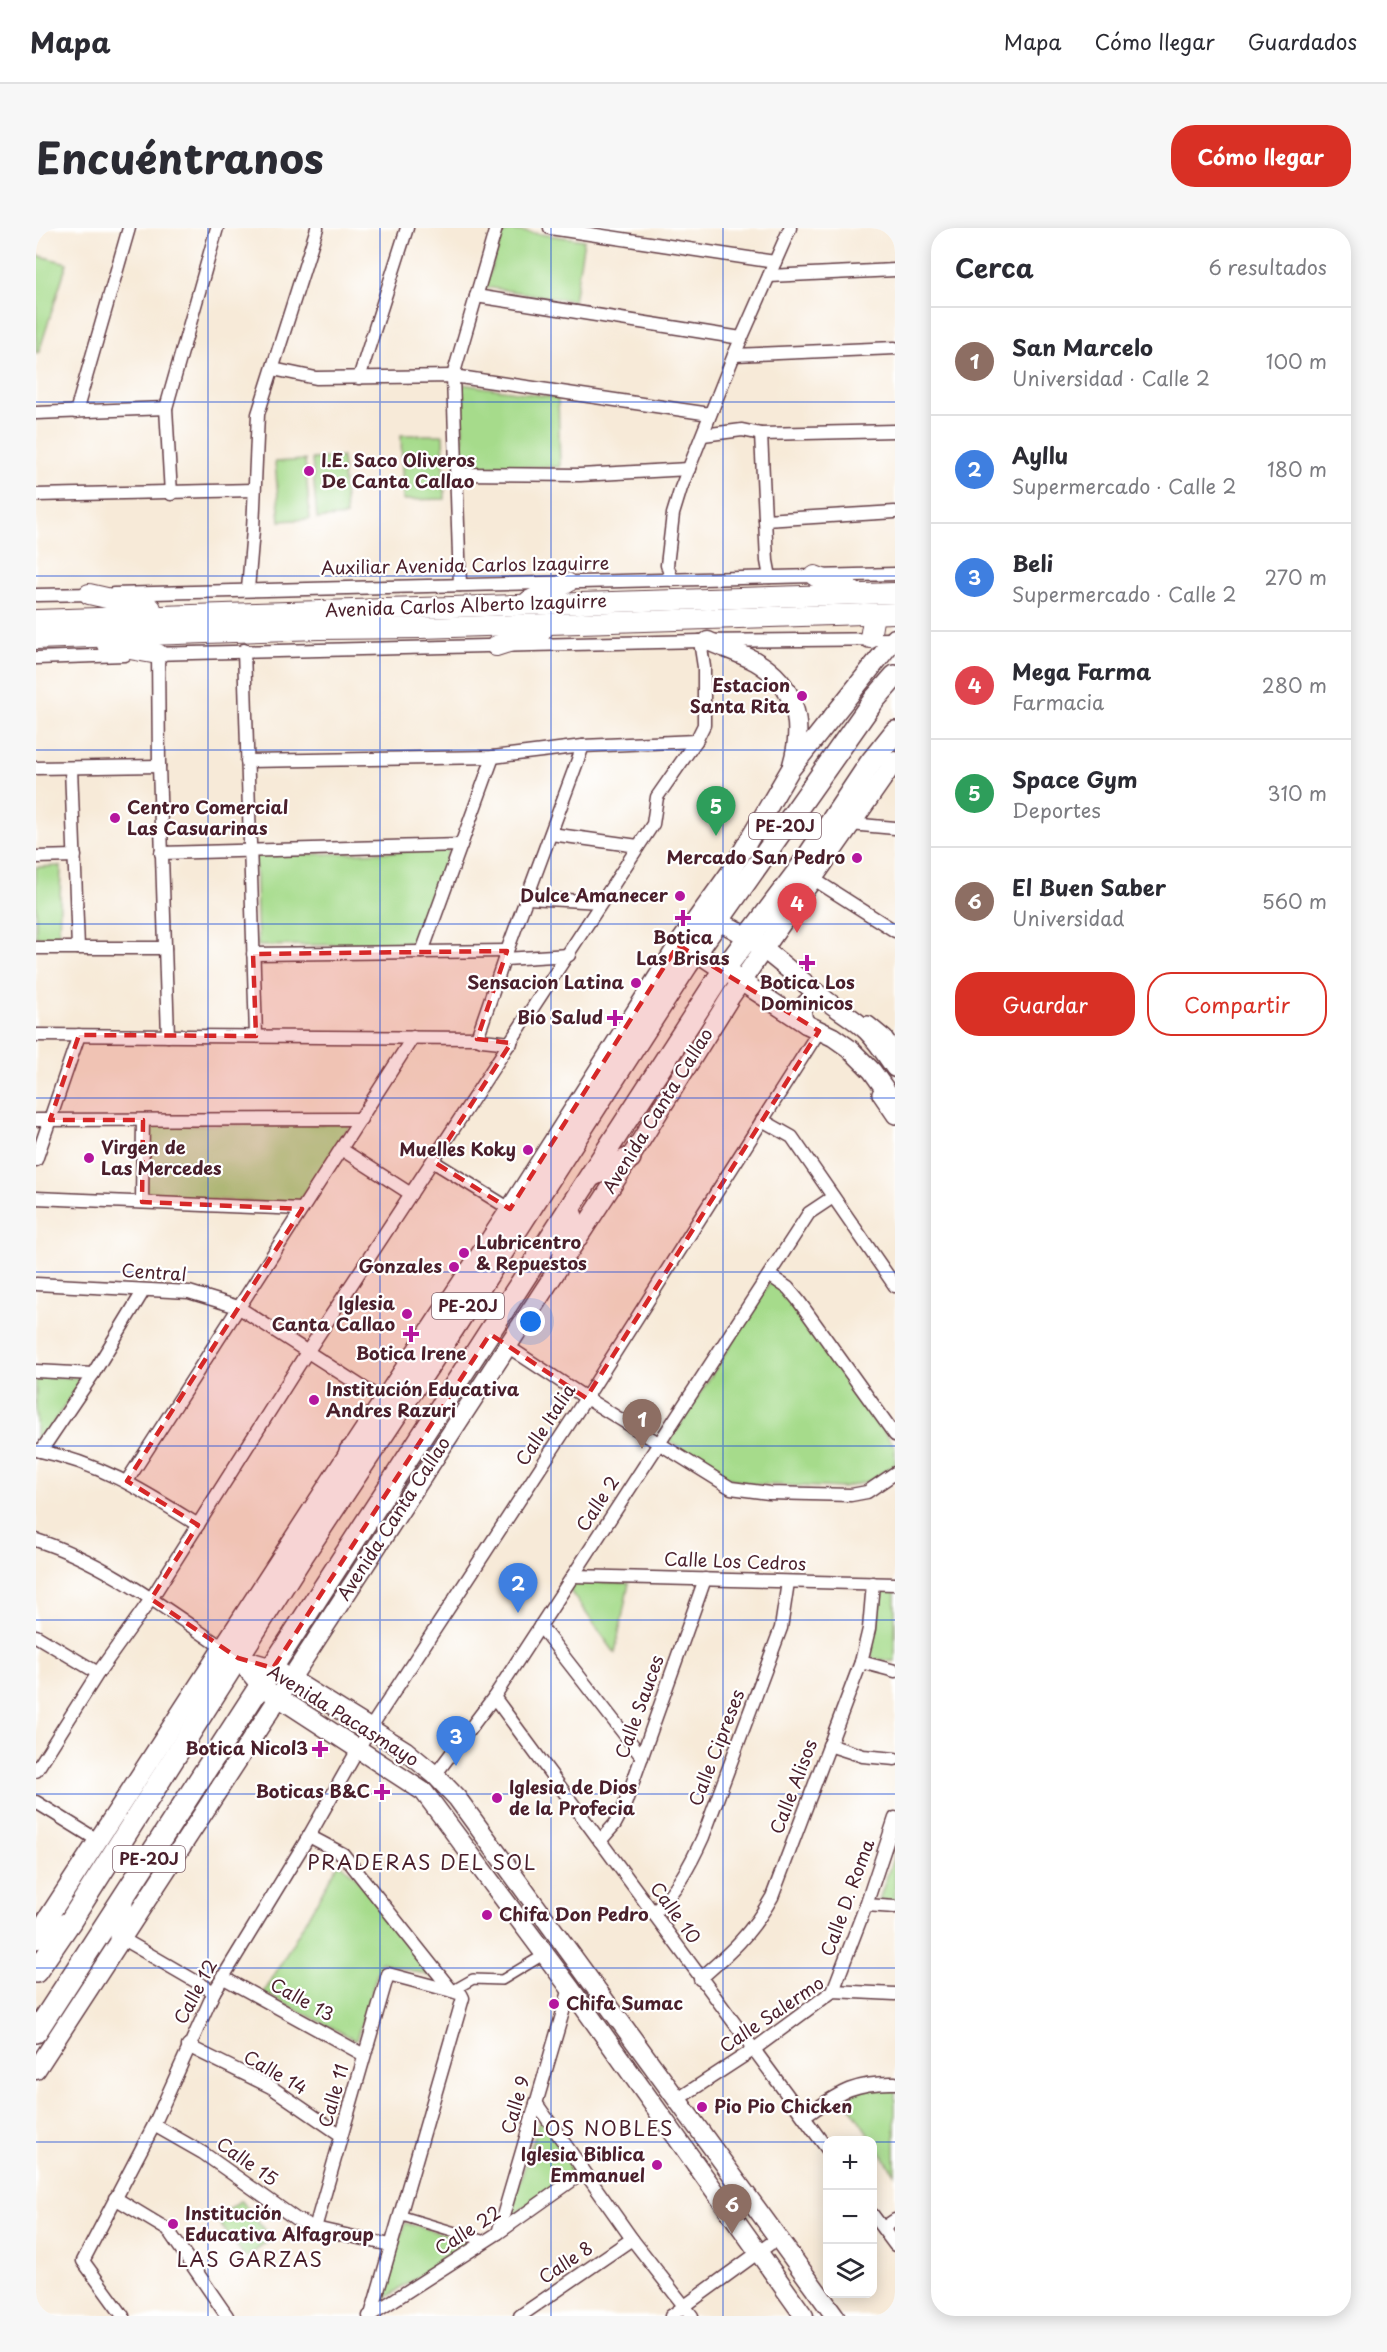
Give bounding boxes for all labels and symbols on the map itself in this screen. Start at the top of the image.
place label: I.E. Saco Oliveros De Canta Callao [321,446,475,494]
marker: I.E. Saco Oliveros De Canta Callao [302,464,316,478]
street label: Auxiliar Avenida Carlos Izaguirre [321,548,609,581]
street label: Avenida Carlos Alberto Izaguirre [325,586,607,623]
place label: Estacion Santa Rita [690,671,790,719]
marker: Estacion Santa Rita [795,689,809,703]
pin: 5 [696,786,736,836]
place label: Centro Comercial Las Casuarinas [127,793,288,841]
marker: Centro Comercial Las Casuarinas [108,811,122,825]
road number: PE-20J [749,813,821,839]
place label: Mercado San Pedro [667,843,845,870]
marker: Mercado San Pedro [850,851,864,865]
place label: Dulce Amanecer [520,881,669,908]
pin: 4 [778,884,816,933]
marker: Dulce Amanecer [673,889,687,903]
marker: Botica Las Brisas [676,911,690,925]
place label: Botica Las Brisas [636,923,730,971]
marker: Botica Los Dominicos [800,956,814,970]
place label: Sensacion Latina [467,968,624,995]
place label: Botica Los Dominicos [759,968,855,1016]
marker: Sensacion Latina [629,976,643,990]
place label: Bio Salud [517,1003,603,1030]
marker: Bio Salud [608,1011,622,1025]
street label: Avenida Canta Callao [595,1022,719,1198]
place label: Virgen de Las Mercedes [101,1133,222,1181]
place label: Muelles Koky [399,1135,516,1162]
marker: Muelles Koky [521,1143,535,1157]
marker: Virgen de Las Mercedes [82,1151,96,1165]
place label: Lubricentro & Repuestos [476,1228,587,1276]
marker: Lubricentro & Repuestos [457,1246,471,1260]
place label: Gonzales [358,1252,442,1279]
street label: Central [121,1256,188,1287]
marker: Gonzales [447,1260,461,1274]
place label: Iglesia Canta Callao [272,1289,396,1337]
road number: PE-20J [432,1293,504,1319]
marker: Iglesia Canta Callao [400,1307,414,1321]
your location [516,1307,545,1336]
marker: Botica Irene [404,1327,418,1341]
place label: Botica Irene [356,1339,466,1366]
place label: Institución Educativa Andres Razuri [326,1375,520,1423]
street label: Calle Italia [508,1378,581,1471]
marker: Institución Educativa Andres Razuri [307,1393,321,1407]
pin: 1 [622,1400,662,1449]
street label: Avenida Canta Callao [330,1431,456,1605]
street label: Calle 2 [569,1470,625,1536]
street label: Calle Los Cedros [664,1545,807,1576]
pin: 2 [498,1564,538,1613]
street label: Calle Sauces [607,1651,670,1762]
street label: Avenida Pacasmayo [263,1657,425,1772]
street label: Calle Cipreses [681,1685,750,1810]
pin: 3 [436,1716,476,1766]
place label: Botica Nicol3 [185,1734,308,1761]
street label: Calle Alisos [762,1735,823,1838]
marker: Botica Nicol3 [313,1742,327,1756]
place label: Iglesia de Dios de la Profecia [509,1773,638,1821]
place label: Boticas B&C [255,1777,370,1804]
marker: Boticas B&C [375,1785,389,1799]
marker: Iglesia de Dios de la Profecia [490,1791,504,1805]
street label: Calle D. Roma [813,1835,880,1960]
road number: PE-20J [113,1846,185,1872]
district label: PRADERAS DEL SOL [307,1847,537,1877]
street label: Calle 10 [644,1876,708,1949]
place label: Chifa Don Pedro [499,1900,649,1927]
marker: Chifa Don Pedro [480,1908,494,1922]
street label: Calle 12 [166,1954,223,2029]
street label: Calle Salermo [713,1969,829,2059]
street label: Calle 13 [266,1970,340,2027]
place label: Chifa Sumac [566,1989,683,2016]
marker: Chifa Sumac [547,1997,561,2011]
street label: Calle 14 [239,2043,313,2101]
street label: Calle 11 [311,2061,354,2130]
street label: Calle 9 [493,2072,536,2137]
place label: Pio Pio Chicken [714,2092,852,2119]
marker: Pio Pio Chicken [695,2100,709,2114]
district label: LOS NOBLES [532,2113,674,2143]
street label: Calle 15 [211,2130,284,2192]
place label: Iglesia Biblica Emmanuel [521,2140,645,2188]
marker: Iglesia Biblica Emmanuel [650,2158,664,2172]
pin: 6 [712,2184,752,2234]
street label: Calle 22 [429,2198,505,2261]
place label: Institución Educativa Alfagroup [185,2199,374,2247]
marker: Institución Educativa Alfagroup [166,2217,180,2231]
street label: Calle 8 [533,2234,598,2290]
district label: LAS GARZAS [176,2244,324,2274]

